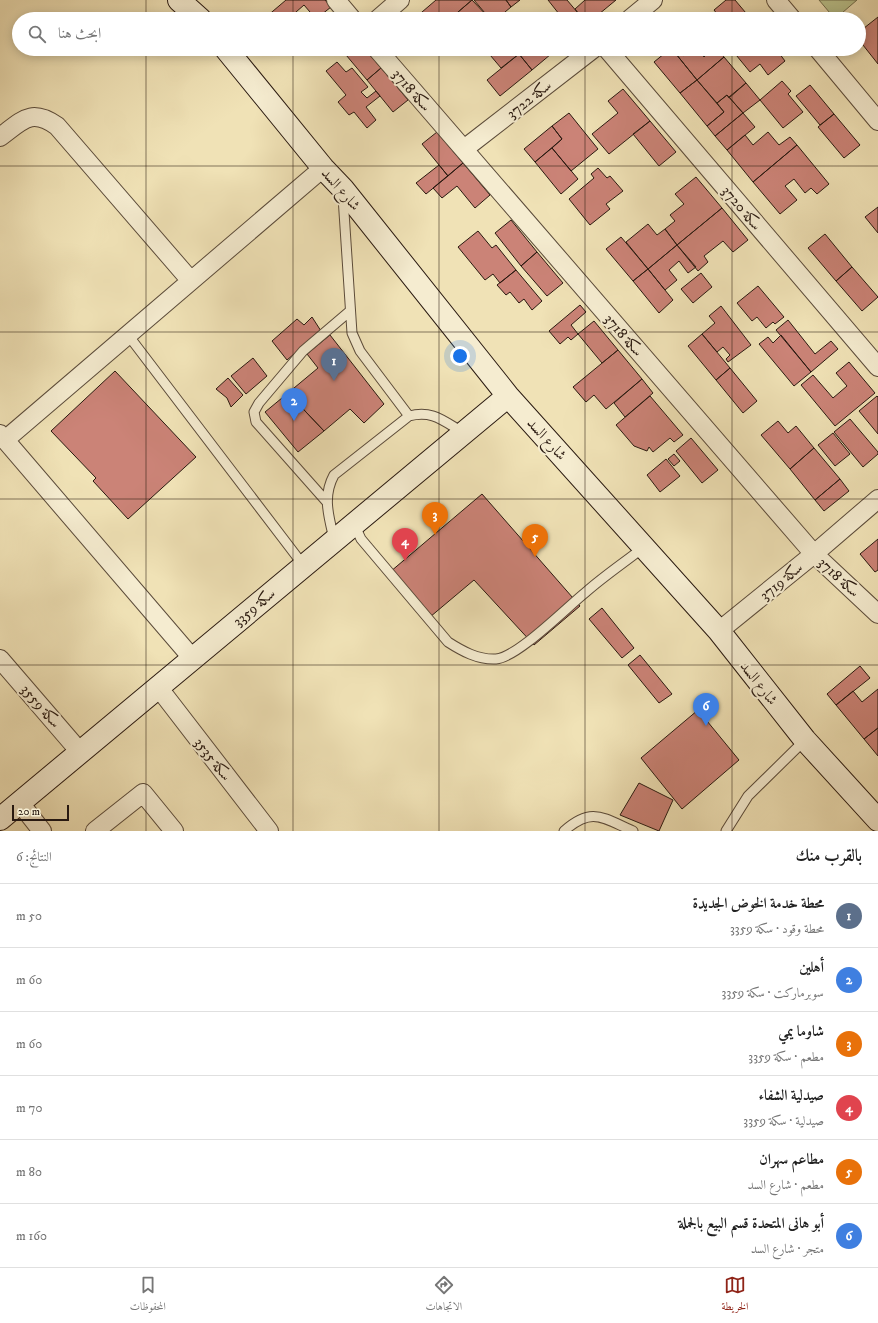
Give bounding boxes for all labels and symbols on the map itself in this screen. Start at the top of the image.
street label: سكة 3718 [388,65,435,116]
street label: سكة 3722 [503,76,556,123]
street label: شارع السد [315,164,364,217]
street label: سكة 3720 [717,182,766,235]
street label: سكة 3718 [600,310,647,361]
your location [450,346,470,366]
pin: 1 [321,348,347,381]
pin: 2 [281,388,307,421]
street label: شارع السد [520,414,571,467]
pin: 3 [422,502,448,535]
pin: 5 [522,524,548,557]
pin: 4 [392,528,418,561]
street label: سكة 3718 [814,553,864,601]
street label: سكة 3719 [756,558,807,605]
street label: سكة 3359 [229,584,280,631]
street label: شارع السد [733,657,782,711]
street label: سكة 3559 [16,681,65,732]
pin: 6 [693,693,719,726]
street label: سكة 3535 [190,734,235,785]
scale bar [12,803,69,822]

